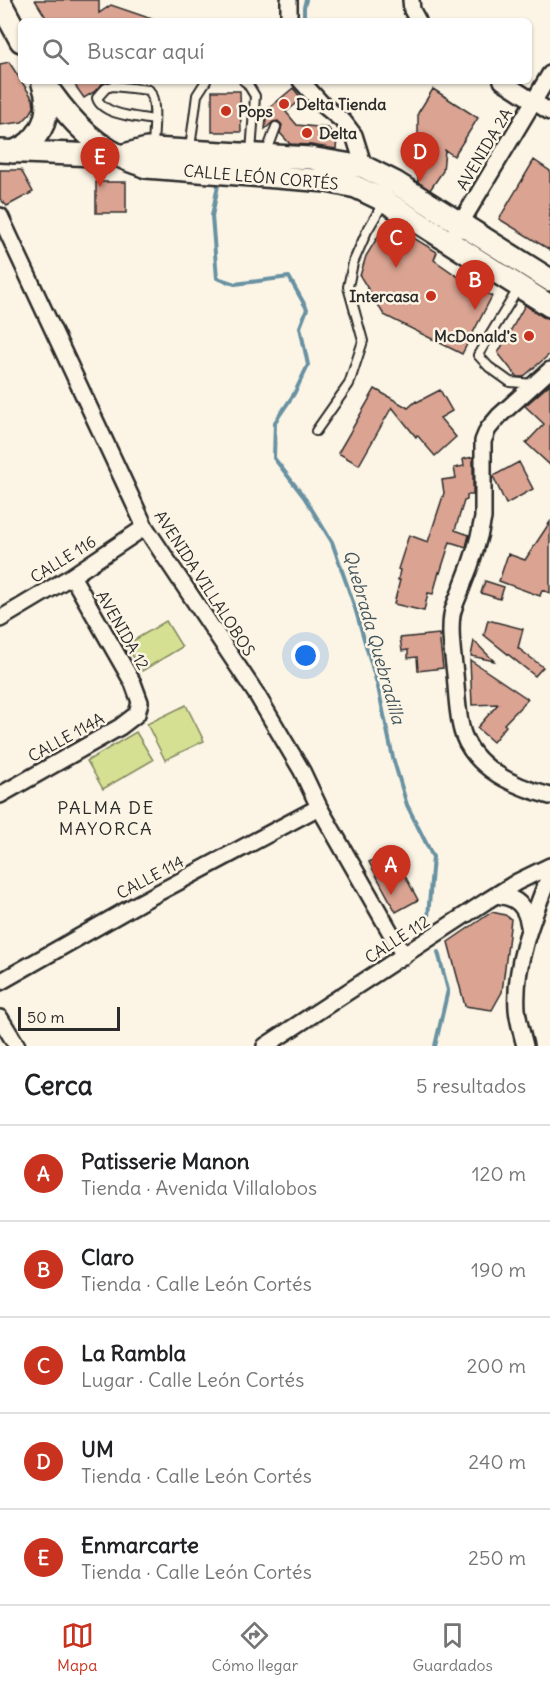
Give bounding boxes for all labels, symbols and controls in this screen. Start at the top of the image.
search box [18,18,532,84]
icon: search [39,35,72,68]
text: Buscar aquí [87,37,204,65]
place label: Delta Tienda [296,94,386,114]
marker: Delta Tienda [277,97,291,111]
place label: Pops [238,101,273,122]
marker: Pops [219,104,233,118]
street label: AVENIDA 2A [452,105,516,193]
place label: Delta [319,123,357,143]
marker: Delta [300,126,314,140]
pin: D [400,132,440,182]
pin: E [80,138,120,187]
street label: CALLE LEÓN CORTÉS [183,160,339,194]
pin: C [376,218,416,268]
pin: B [456,260,494,310]
place label: Intercasa [349,286,419,306]
marker: Intercasa [424,289,438,303]
place label: McDonald's [434,326,517,346]
marker: McDonald's [522,329,536,343]
street label: AVENIDA VILLALOBOS [150,506,260,660]
street label: CALLE 116 [27,531,99,587]
water label: Quebrada Quebradilla [339,547,411,728]
street label: AVENIDA 12 [92,587,154,673]
your location [291,641,320,670]
street label: CALLE 114A [25,708,107,766]
district label: PALMA DE MAYORCA [57,796,155,840]
pin: A [372,846,410,895]
street label: CALLE 114 [113,851,187,903]
street label: CALLE 112 [361,911,433,967]
scale bar [18,1004,120,1032]
text: 50 m [27,1007,65,1027]
text: Cerca [24,1069,93,1102]
text: 5 resultados [416,1073,526,1098]
text: Patisserie Manon [81,1147,250,1175]
text: A [37,1161,50,1186]
text: 120 m [472,1161,526,1186]
text: Tienda · Avenida Villalobos [81,1175,317,1200]
text: Claro [81,1243,134,1271]
text: B [37,1257,50,1282]
text: 190 m [471,1257,526,1282]
text: Tienda · Calle León Cortés [81,1271,312,1296]
text: La Rambla [81,1339,186,1367]
text: C [37,1353,50,1378]
text: 200 m [466,1353,526,1378]
text: Lugar · Calle León Cortés [81,1367,304,1392]
text: UM [81,1435,114,1463]
text: D [36,1449,51,1474]
text: 240 m [468,1449,526,1474]
text: Tienda · Calle León Cortés [81,1463,312,1488]
text: Enmarcarte [81,1531,199,1559]
text: E [38,1545,49,1570]
text: 250 m [468,1545,526,1570]
text: Tienda · Calle León Cortés [81,1559,312,1584]
tab: Mapa [57,1619,97,1675]
tab: Cómo llegar [212,1619,298,1675]
tab: Guardados [412,1619,493,1675]

